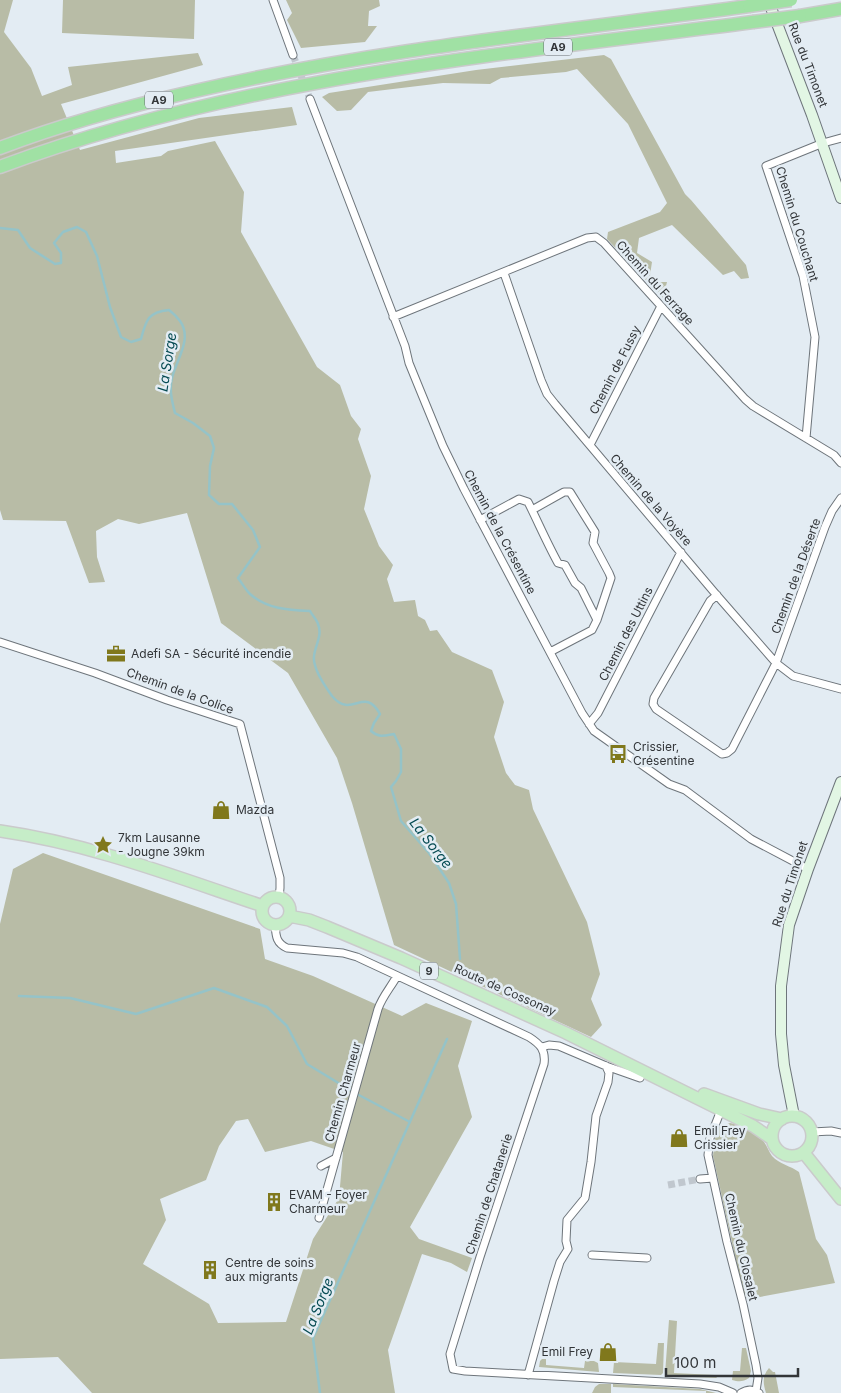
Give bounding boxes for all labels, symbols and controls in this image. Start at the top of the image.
street label: Rue du Timonet [785,20,832,109]
road number: A9 [544,38,572,56]
road number: A9 [145,92,173,108]
street label: Chemin du Couchant [773,165,822,283]
street label: Chemin du Ferrage [614,237,697,328]
street label: Chemin de Fussy [586,323,644,417]
water label: La Sorge [153,331,180,393]
street label: Chemin de la Voyère [607,451,695,549]
street label: Chemin de la Crésentine [461,467,540,597]
street label: Chemin de la Déserte [768,516,823,636]
street label: Chemin des Uttins [595,584,656,683]
office icon: Adefi SA - Sécurité incendie [105,643,127,665]
place label: Adefi SA - Sécurité incendie [131,646,291,661]
street label: Chemin de la Colice [124,664,236,717]
place label: Crissier, Crésentine [633,739,694,768]
bus stop icon: Crissier, Crésentine [607,743,629,765]
shop icon: Mazda [210,799,232,821]
place label: Mazda [236,802,274,817]
water label: La Sorge [406,814,456,871]
place label: 7km Lausanne - Jougne 39km [118,830,205,859]
place icon: 7km Lausanne - Jougne 39km [92,834,114,856]
street label: Rue du Timonet [769,839,810,929]
street label: Route de Cossonay [452,960,559,1019]
road number: 9 [420,962,438,979]
street label: Chemin Charmeur [321,1040,364,1144]
place label: Emil Frey Crissier [694,1123,746,1152]
shop icon: Emil Frey Crissier [668,1127,690,1149]
street label: Chemin de Chatanerie [462,1131,515,1256]
place label: EVAM - Foyer Charmeur [289,1187,367,1216]
building icon: EVAM - Foyer Charmeur [263,1191,285,1213]
street label: Chemin du Closalet [722,1191,761,1302]
place label: Centre de soins aux migrants [225,1255,314,1284]
building icon: Centre de soins aux migrants [199,1259,221,1281]
water label: La Sorge [299,1275,337,1337]
shop icon: Emil Frey [597,1341,619,1363]
place label: Emil Frey [542,1344,593,1359]
scale bar [666,1346,798,1378]
text: 100 m [674,1353,716,1372]

